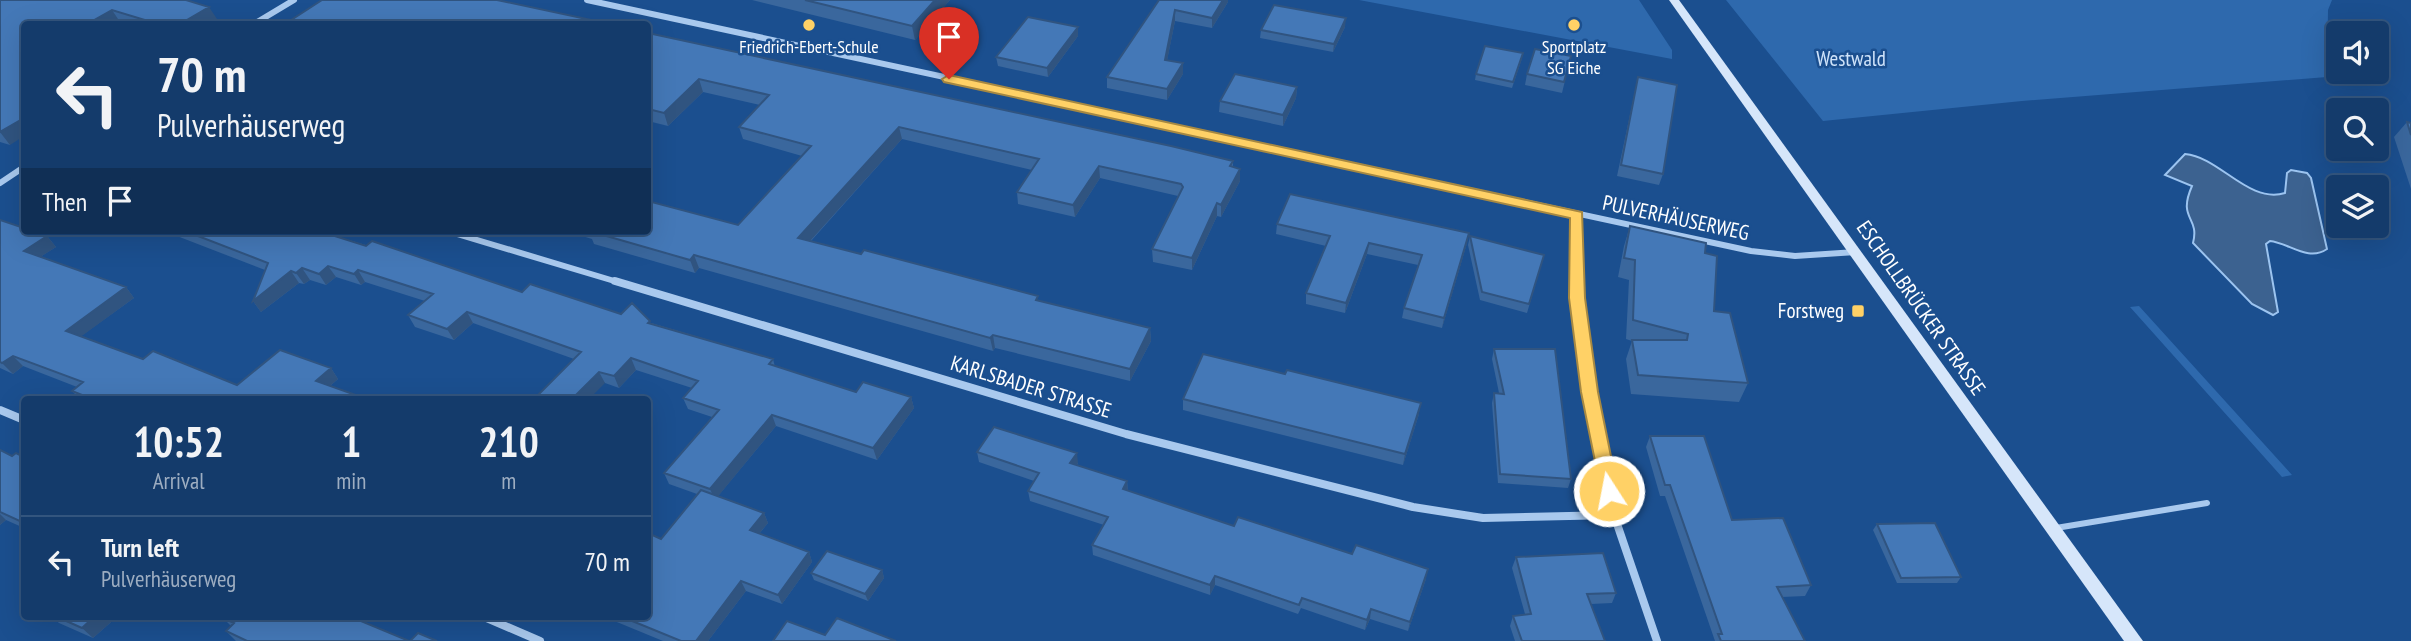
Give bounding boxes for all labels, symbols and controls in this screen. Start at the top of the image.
pin [919,7,979,79]
marker: Friedrich-Ebert-Schule [801,17,817,33]
marker: Sportplatz SG Eiche [1566,17,1582,33]
icon: arrive [930,18,968,56]
map controls [2326,21,2389,238]
button: sound [2326,21,2389,84]
place label: Friedrich-Ebert-Schule [739,35,879,58]
place label: Sportplatz SG Eiche [1542,35,1606,79]
text: 70 m [157,42,246,106]
park label: Westwald [1816,45,1886,72]
icon: left [42,49,133,140]
button: search [2326,98,2389,161]
text: Pulverhäuserweg [157,104,345,146]
button: layers [2326,175,2389,238]
icon: arrive [101,182,139,220]
text: Then [42,185,87,218]
street label: PULVERHÄUSERWEG [1600,189,1752,246]
street label: ESCHOLLBRÜCKER STRASSE [1851,215,1992,400]
place label: Forstweg [1778,297,1844,324]
marker: Forstweg [1850,303,1866,319]
street label: KARLSBADER STRASSE [947,349,1115,424]
text: 10:52 [133,414,224,469]
text: 1 [341,414,361,469]
text: 210 [479,414,539,469]
position arrow [1572,454,1646,528]
text: Arrival [153,466,205,495]
text: min [336,466,366,495]
text: m [501,466,516,495]
text: Turn left [101,531,179,564]
icon: left [42,543,80,581]
text: 70 m [584,545,630,578]
text: Pulverhäuserweg [101,564,236,593]

